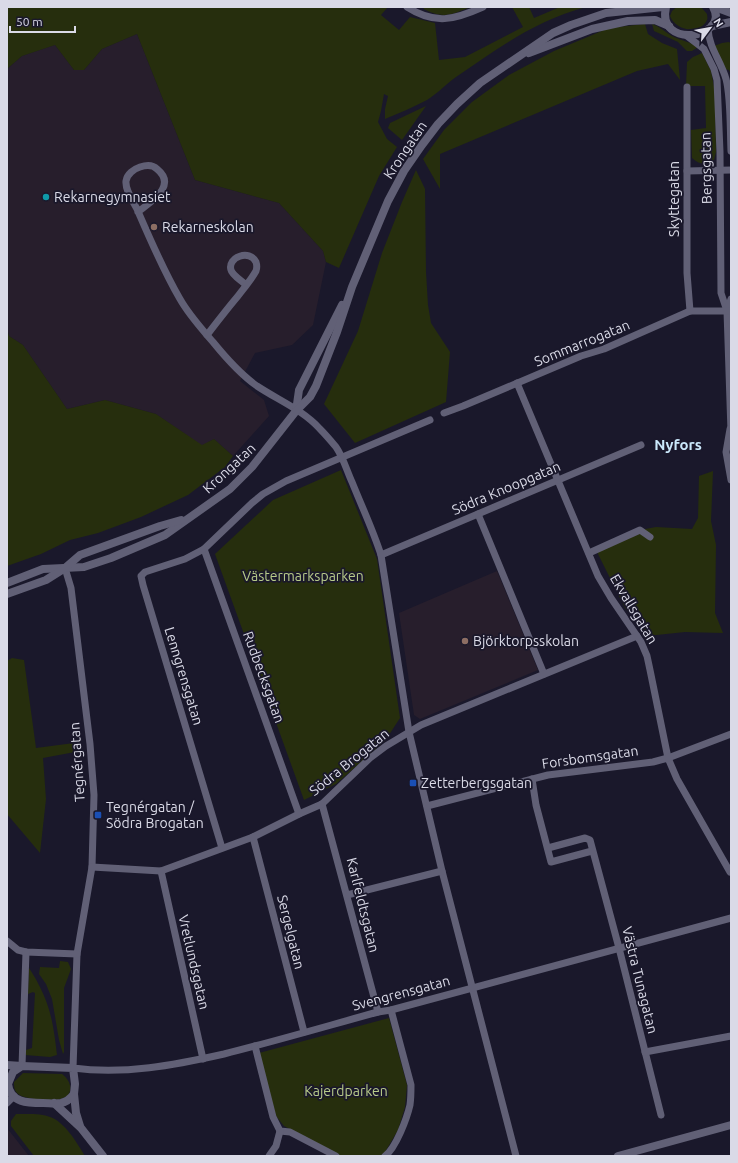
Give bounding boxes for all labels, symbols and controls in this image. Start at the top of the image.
scale bar [10,8,75,34]
north arrow [690,8,730,48]
text: 50 m [16,15,43,28]
text: N [711,16,726,29]
street label: Krongatan [380,118,430,182]
street label: Bergsgatan [697,132,715,204]
street label: Skyttegatan [666,161,682,237]
place label: Rekarnegymnasiet [54,189,171,205]
marker: Rekarnegymnasiet [41,192,51,202]
place label: Rekarneskolan [162,219,254,235]
marker: Rekarneskolan [149,222,159,232]
street label: Sommarrogatan [532,317,632,369]
district label: Nyfors [654,436,702,453]
street label: Krongatan [199,440,259,496]
street label: Södra Knoopgatan [449,458,563,518]
park label: Västermarksparken [242,568,364,584]
street label: Ekvallsgatan [607,571,661,647]
street label: Lenngrensgatan [161,625,207,727]
street label: Rudbecksgatan [240,629,288,725]
place label: Björktorpsskolan [473,633,579,649]
marker: Björktorpsskolan [460,636,470,646]
street label: Tegnérgatan [66,722,88,802]
street label: Södra Brogatan [306,725,392,799]
street label: Forsbomsgatan [541,742,639,772]
place label: Zetterbergsgatan [421,775,532,791]
marker: Zetterbergsgatan [408,778,418,788]
place label: Tegnérgatan / Södra Brogatan [106,799,204,831]
marker: Tegnérgatan / Södra Brogatan [93,810,103,820]
street label: Karlfeldtsgatan [343,856,383,954]
street label: Sergelgatan [274,893,308,971]
street label: Vretlundsgatan [175,913,213,1011]
street label: Västra Tunagatan [619,925,661,1035]
street label: Svengrensgatan [350,972,452,1014]
park label: Kajerdparken [304,1083,388,1099]

